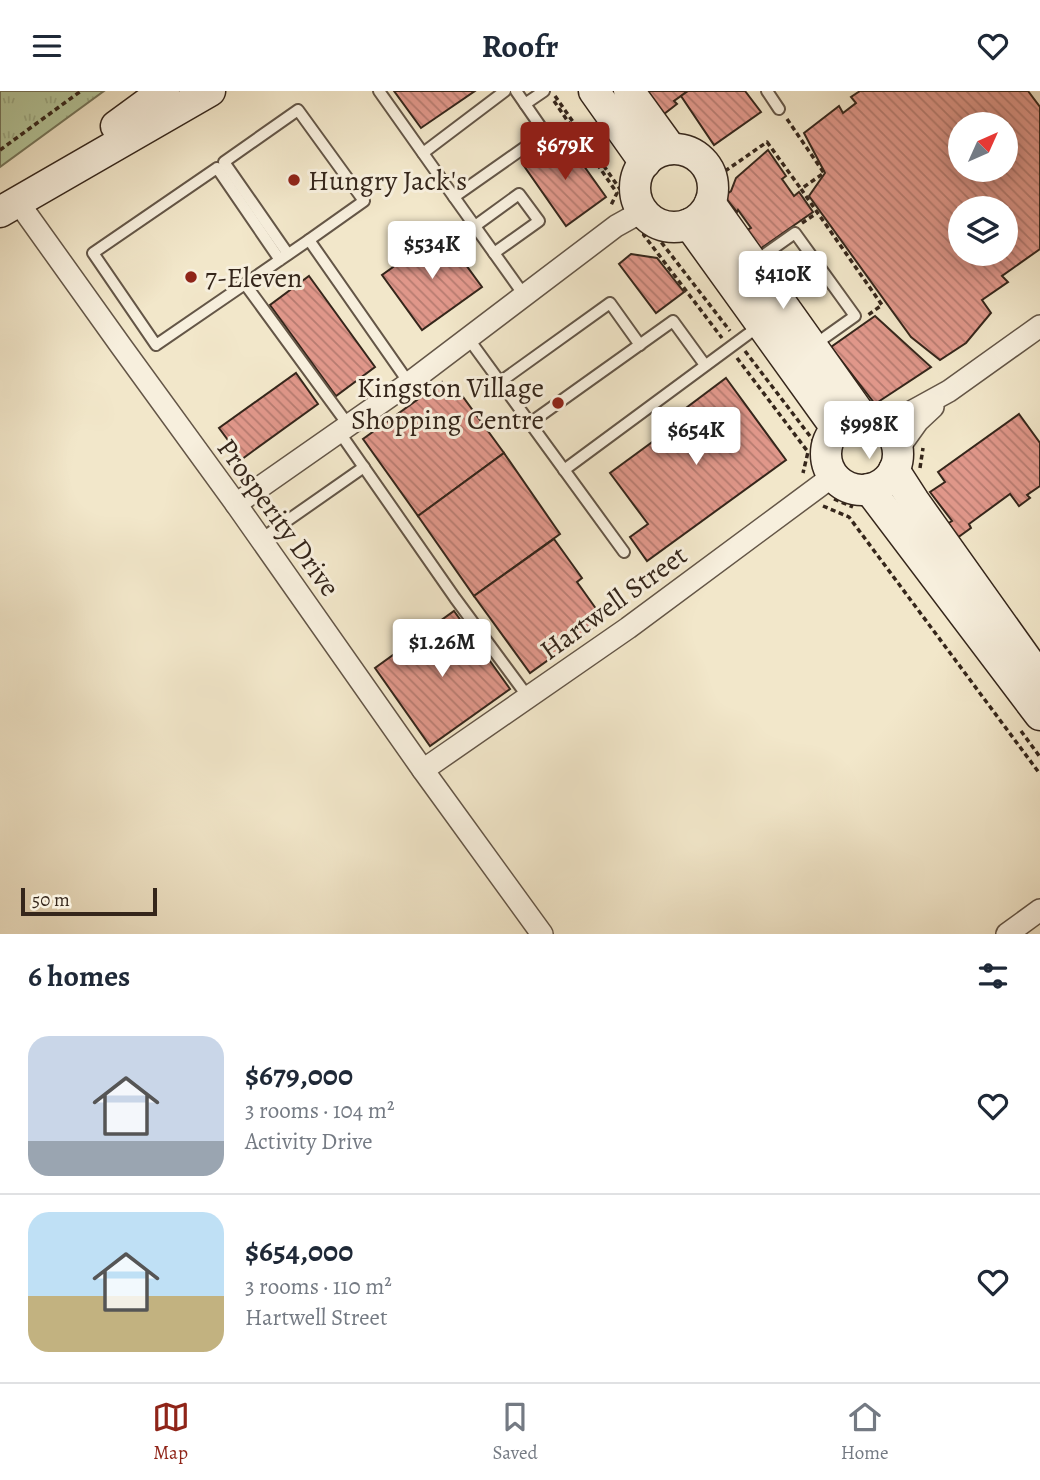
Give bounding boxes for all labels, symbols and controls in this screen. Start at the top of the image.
text: Roofr [482,24,558,68]
icon: menu [28,27,66,65]
icon: heart [974,27,1012,65]
north arrow [948,112,1018,182]
map controls [948,112,1018,266]
pin: $679K [516,123,614,182]
text: $679K [536,129,594,160]
place label: Hungry Jack's [308,162,467,200]
marker: Hungry Jack's [286,172,302,188]
button: layers [948,196,1018,266]
pin: $534K [383,221,481,281]
text: $534K [404,228,460,259]
pin: $410K [734,251,832,311]
text: $410K [755,258,811,289]
place label: 7-Eleven [205,259,302,297]
marker: 7-Eleven [183,269,199,285]
place label: Kingston Village Shopping Centre [351,369,544,439]
marker: Kingston Village Shopping Centre [550,395,566,411]
pin: $998K [820,401,918,461]
pin: $654K [647,407,745,467]
text: $998K [840,408,898,439]
text: $654K [667,414,725,445]
street label: Prosperity Drive [208,431,348,604]
street label: Hartwell Street [532,536,695,669]
pin: $1.26M [385,619,499,679]
text: $1.26M [409,626,475,657]
scale bar [21,885,158,917]
text: 50 m [32,887,70,913]
text: 6 homes [28,956,130,996]
icon: filters [974,957,1012,995]
text: $679,000 [245,1055,353,1095]
icon: home [84,1064,168,1148]
icon: heart [974,1087,1012,1125]
text: 3 rooms · 104 m² [245,1095,394,1126]
text: Activity Drive [245,1126,373,1157]
text: $654,000 [245,1231,353,1271]
icon: home [84,1240,168,1324]
icon: heart [974,1263,1012,1301]
text: 3 rooms · 110 m² [245,1271,392,1302]
text: Hartwell Street [245,1302,388,1333]
tab: Map [152,1398,190,1466]
tab: Saved [493,1398,538,1466]
tab: Home [841,1398,888,1466]

